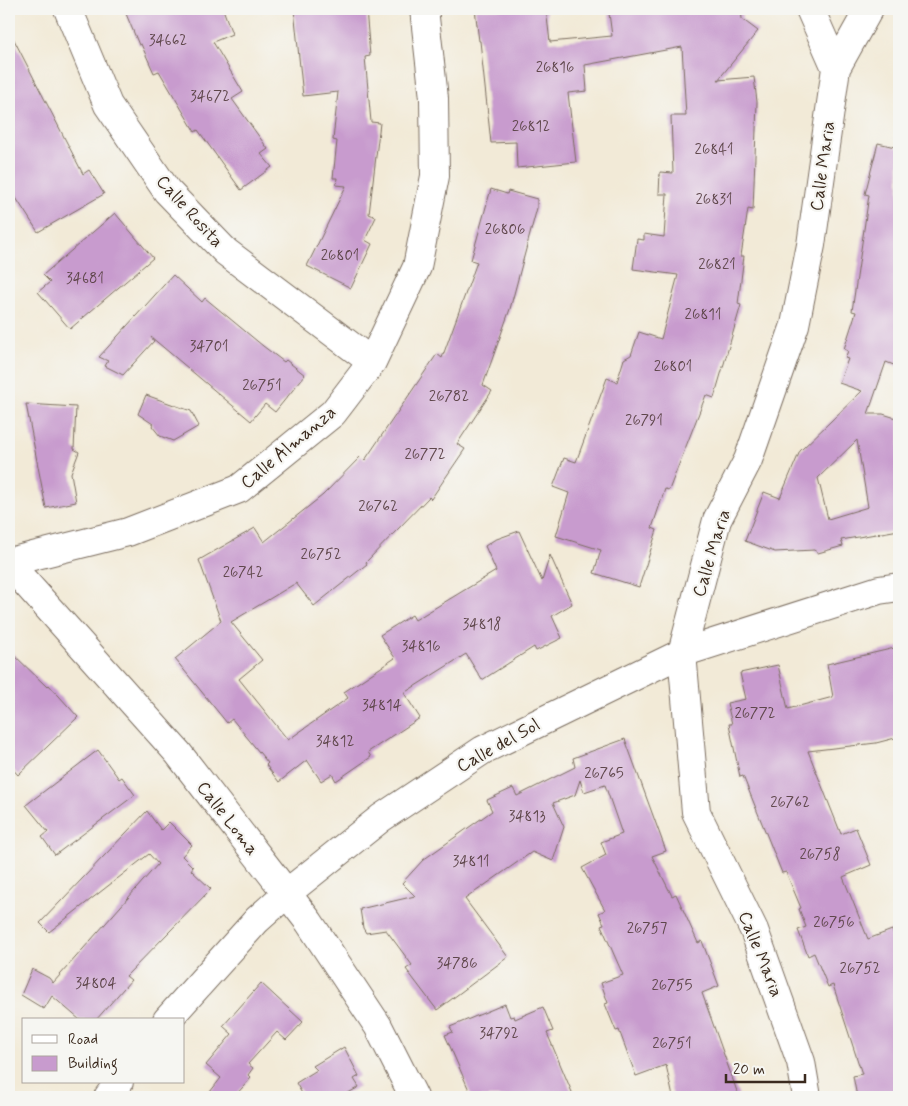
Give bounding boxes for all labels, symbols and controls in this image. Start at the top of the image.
house number: 34662 [149,31,187,51]
house number: 26816 [536,58,574,78]
house number: 34672 [190,87,230,107]
house number: 26812 [512,117,550,137]
street label: Calle Maria [805,120,841,213]
house number: 26841 [695,140,733,160]
street label: Calle Rosita [150,170,228,253]
house number: 26831 [696,190,732,210]
house number: 26806 [485,220,525,240]
house number: 26801 [321,246,359,266]
house number: 26821 [698,255,736,275]
house number: 34681 [66,269,104,289]
house number: 26811 [685,305,721,325]
house number: 34701 [189,337,229,357]
house number: 26801 [654,357,692,377]
house number: 26751 [242,376,282,396]
house number: 26782 [429,387,469,407]
street label: Calle Almanza [236,401,342,495]
house number: 26791 [625,411,663,431]
house number: 26772 [404,445,446,465]
house number: 26762 [358,497,398,517]
street label: Calle Maria [687,507,737,600]
house number: 26752 [301,545,342,565]
house number: 26742 [223,563,263,583]
house number: 34818 [463,615,501,635]
house number: 34816 [402,637,441,657]
house number: 34814 [362,696,402,716]
house number: 26772 [734,704,776,724]
street label: Calle del Sol [453,713,544,779]
house number: 34812 [316,732,354,752]
house number: 26765 [584,764,624,784]
street label: Calle Loma [191,777,264,861]
house number: 26762 [770,793,810,813]
house number: 34813 [508,807,546,827]
house number: 26758 [799,845,841,865]
house number: 34811 [452,852,490,872]
street label: Calle Maria [732,908,788,1001]
house number: 26756 [813,913,855,933]
house number: 26757 [627,919,668,939]
house number: 34786 [436,954,478,974]
house number: 26752 [840,959,881,979]
house number: 34804 [75,974,117,994]
house number: 26755 [651,976,693,996]
legend [22,1018,185,1084]
house number: 34792 [479,1024,519,1044]
text: Road [68,1030,98,1050]
house number: 26751 [652,1034,692,1054]
scale bar [726,1051,804,1083]
text: Building [68,1054,118,1075]
text: 20 m [733,1060,765,1080]

